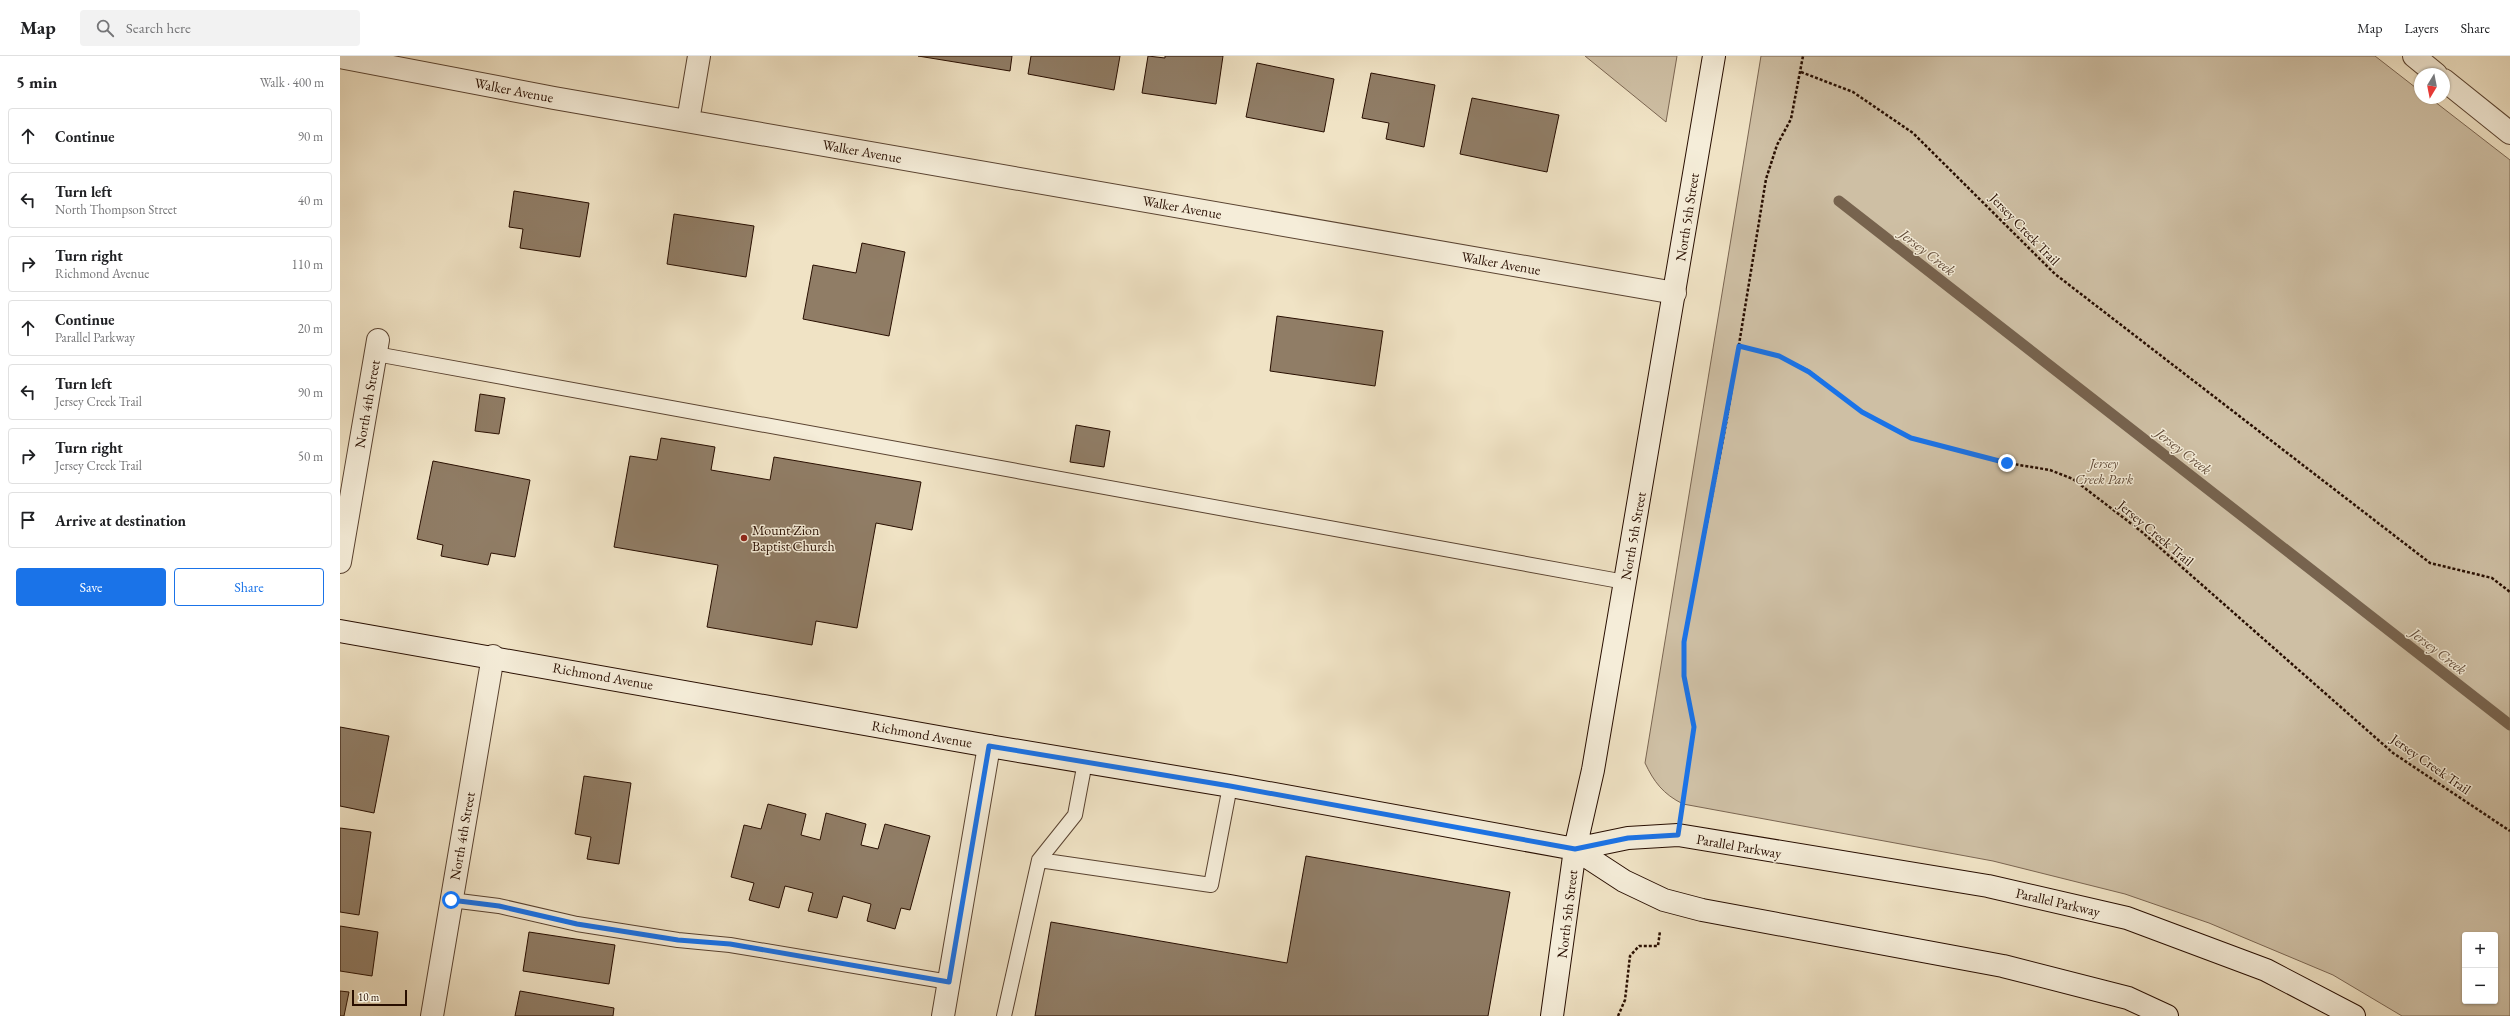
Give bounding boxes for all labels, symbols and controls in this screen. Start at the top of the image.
search box [80,10,360,46]
text: Map [20,15,56,40]
icon: search [94,17,116,39]
text: Search here [126,18,191,37]
text: Map [2357,19,2382,37]
text: Layers [2404,19,2439,37]
text: Share [2461,19,2490,37]
north arrow [2414,68,2450,104]
text: 5 min [16,71,57,93]
text: Walk · 400 m [260,74,324,91]
street label: Walker Avenue [473,74,556,107]
icon: ahead [17,125,39,147]
text: Continue [55,127,115,146]
text: 90 m [298,128,323,145]
street label: Walker Avenue [821,135,904,167]
street label: North 5th Street [1671,171,1703,262]
text: Turn left [55,182,112,201]
street label: Jersey Creek Trail [1985,188,2064,269]
icon: left [17,189,39,211]
street label: Walker Avenue [1141,191,1224,223]
text: 40 m [298,192,323,209]
text: North Thompson Street [55,201,177,218]
water label: Jersey Creek [1894,223,1960,280]
text: Turn right [55,246,123,265]
street label: Walker Avenue [1460,247,1543,279]
icon: right [17,253,39,275]
text: 110 m [292,256,323,273]
text: Richmond Avenue [55,265,149,282]
text: Continue [55,310,115,329]
icon: ahead [17,317,39,339]
text: 20 m [298,320,323,337]
text: Parallel Parkway [55,329,135,346]
street label: North 4th Street [350,358,384,449]
text: Turn left [55,374,112,393]
icon: left [17,381,39,403]
text: 90 m [298,384,323,401]
text: Jersey Creek Trail [55,393,142,410]
water label: Jersey Creek [2150,422,2216,479]
text: Turn right [55,438,123,457]
icon: right [17,445,39,467]
text: 50 m [298,448,323,465]
route end [1998,454,2016,472]
park label: Jersey Creek Park [2075,454,2134,488]
text: Jersey Creek Trail [55,457,142,474]
street label: North 5th Street [1616,490,1650,581]
street label: Jersey Creek Trail [2114,495,2198,570]
icon: arrive [17,509,39,531]
text: Arrive at destination [55,511,186,530]
place label: Mount Zion Baptist Church [752,521,835,555]
marker: Mount Zion Baptist Church [739,533,749,543]
button: Save [16,568,166,606]
button: Share [174,568,324,606]
water label: Jersey Creek [2405,622,2471,679]
street label: Richmond Avenue [551,658,655,694]
street label: Richmond Avenue [870,716,974,752]
street label: Jersey Creek Trail [2387,729,2475,799]
street label: North 4th Street [445,790,479,881]
street label: Parallel Parkway [1695,830,1784,862]
street label: North 5th Street [1553,868,1581,959]
street label: Parallel Parkway [2014,884,2103,921]
route start [442,891,460,909]
map controls [2462,932,2498,1004]
button: + [2462,932,2498,968]
button: − [2462,968,2498,1004]
scale bar [352,988,407,1007]
text: 10 m [358,990,379,1004]

